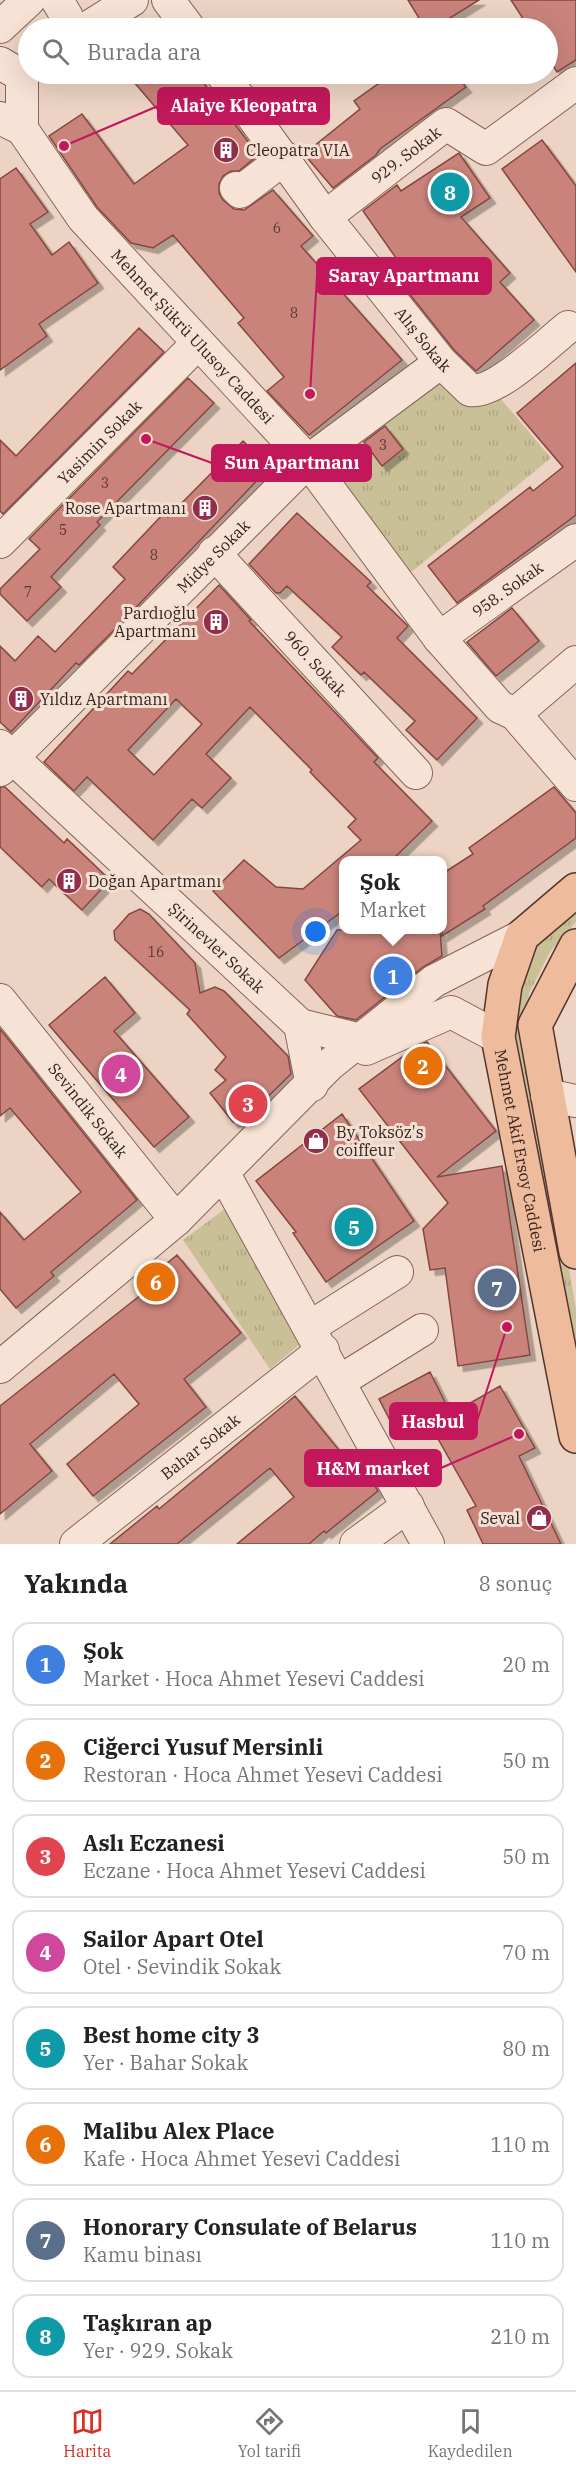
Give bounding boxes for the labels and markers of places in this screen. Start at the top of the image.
callout: Alaiye Kleopatra [158,88,329,124]
building icon: Cleopatra VIA [211,135,241,165]
place label: Cleopatra VIA [246,140,350,160]
pin: 8 [430,170,470,214]
callout: Saray Apartmanı [317,258,491,294]
callout: Sun Apartmanı [212,445,371,481]
building icon: Rose Apartmanı [190,493,220,523]
place label: Rose Apartmanı [65,498,186,518]
place label: Pardıoğlu Apartmanı [114,603,196,641]
building icon: Pardıoğlu Apartmanı [201,607,231,637]
building icon: Yıldız Apartmanı [6,684,36,714]
place label: Yıldız Apartmanı [40,689,167,709]
building icon: Doğan Apartmanı [54,866,84,896]
place label: Doğan Apartmanı [88,871,221,891]
pin: 1 [374,954,412,998]
pin: 2 [404,1044,442,1088]
pin: 4 [102,1052,140,1096]
pin: 3 [228,1082,268,1126]
place label: By Toksöz's coiffeur [336,1122,423,1160]
shop icon: By Toksöz's coiffeur [301,1126,331,1156]
pin: 5 [334,1204,374,1250]
pin: 6 [136,1260,176,1304]
pin: 7 [478,1266,516,1310]
callout: Hasbul [390,1403,477,1439]
callout: H&M market [305,1450,441,1486]
shop icon: Seval [524,1503,554,1533]
place label: Seval [480,1508,520,1528]

